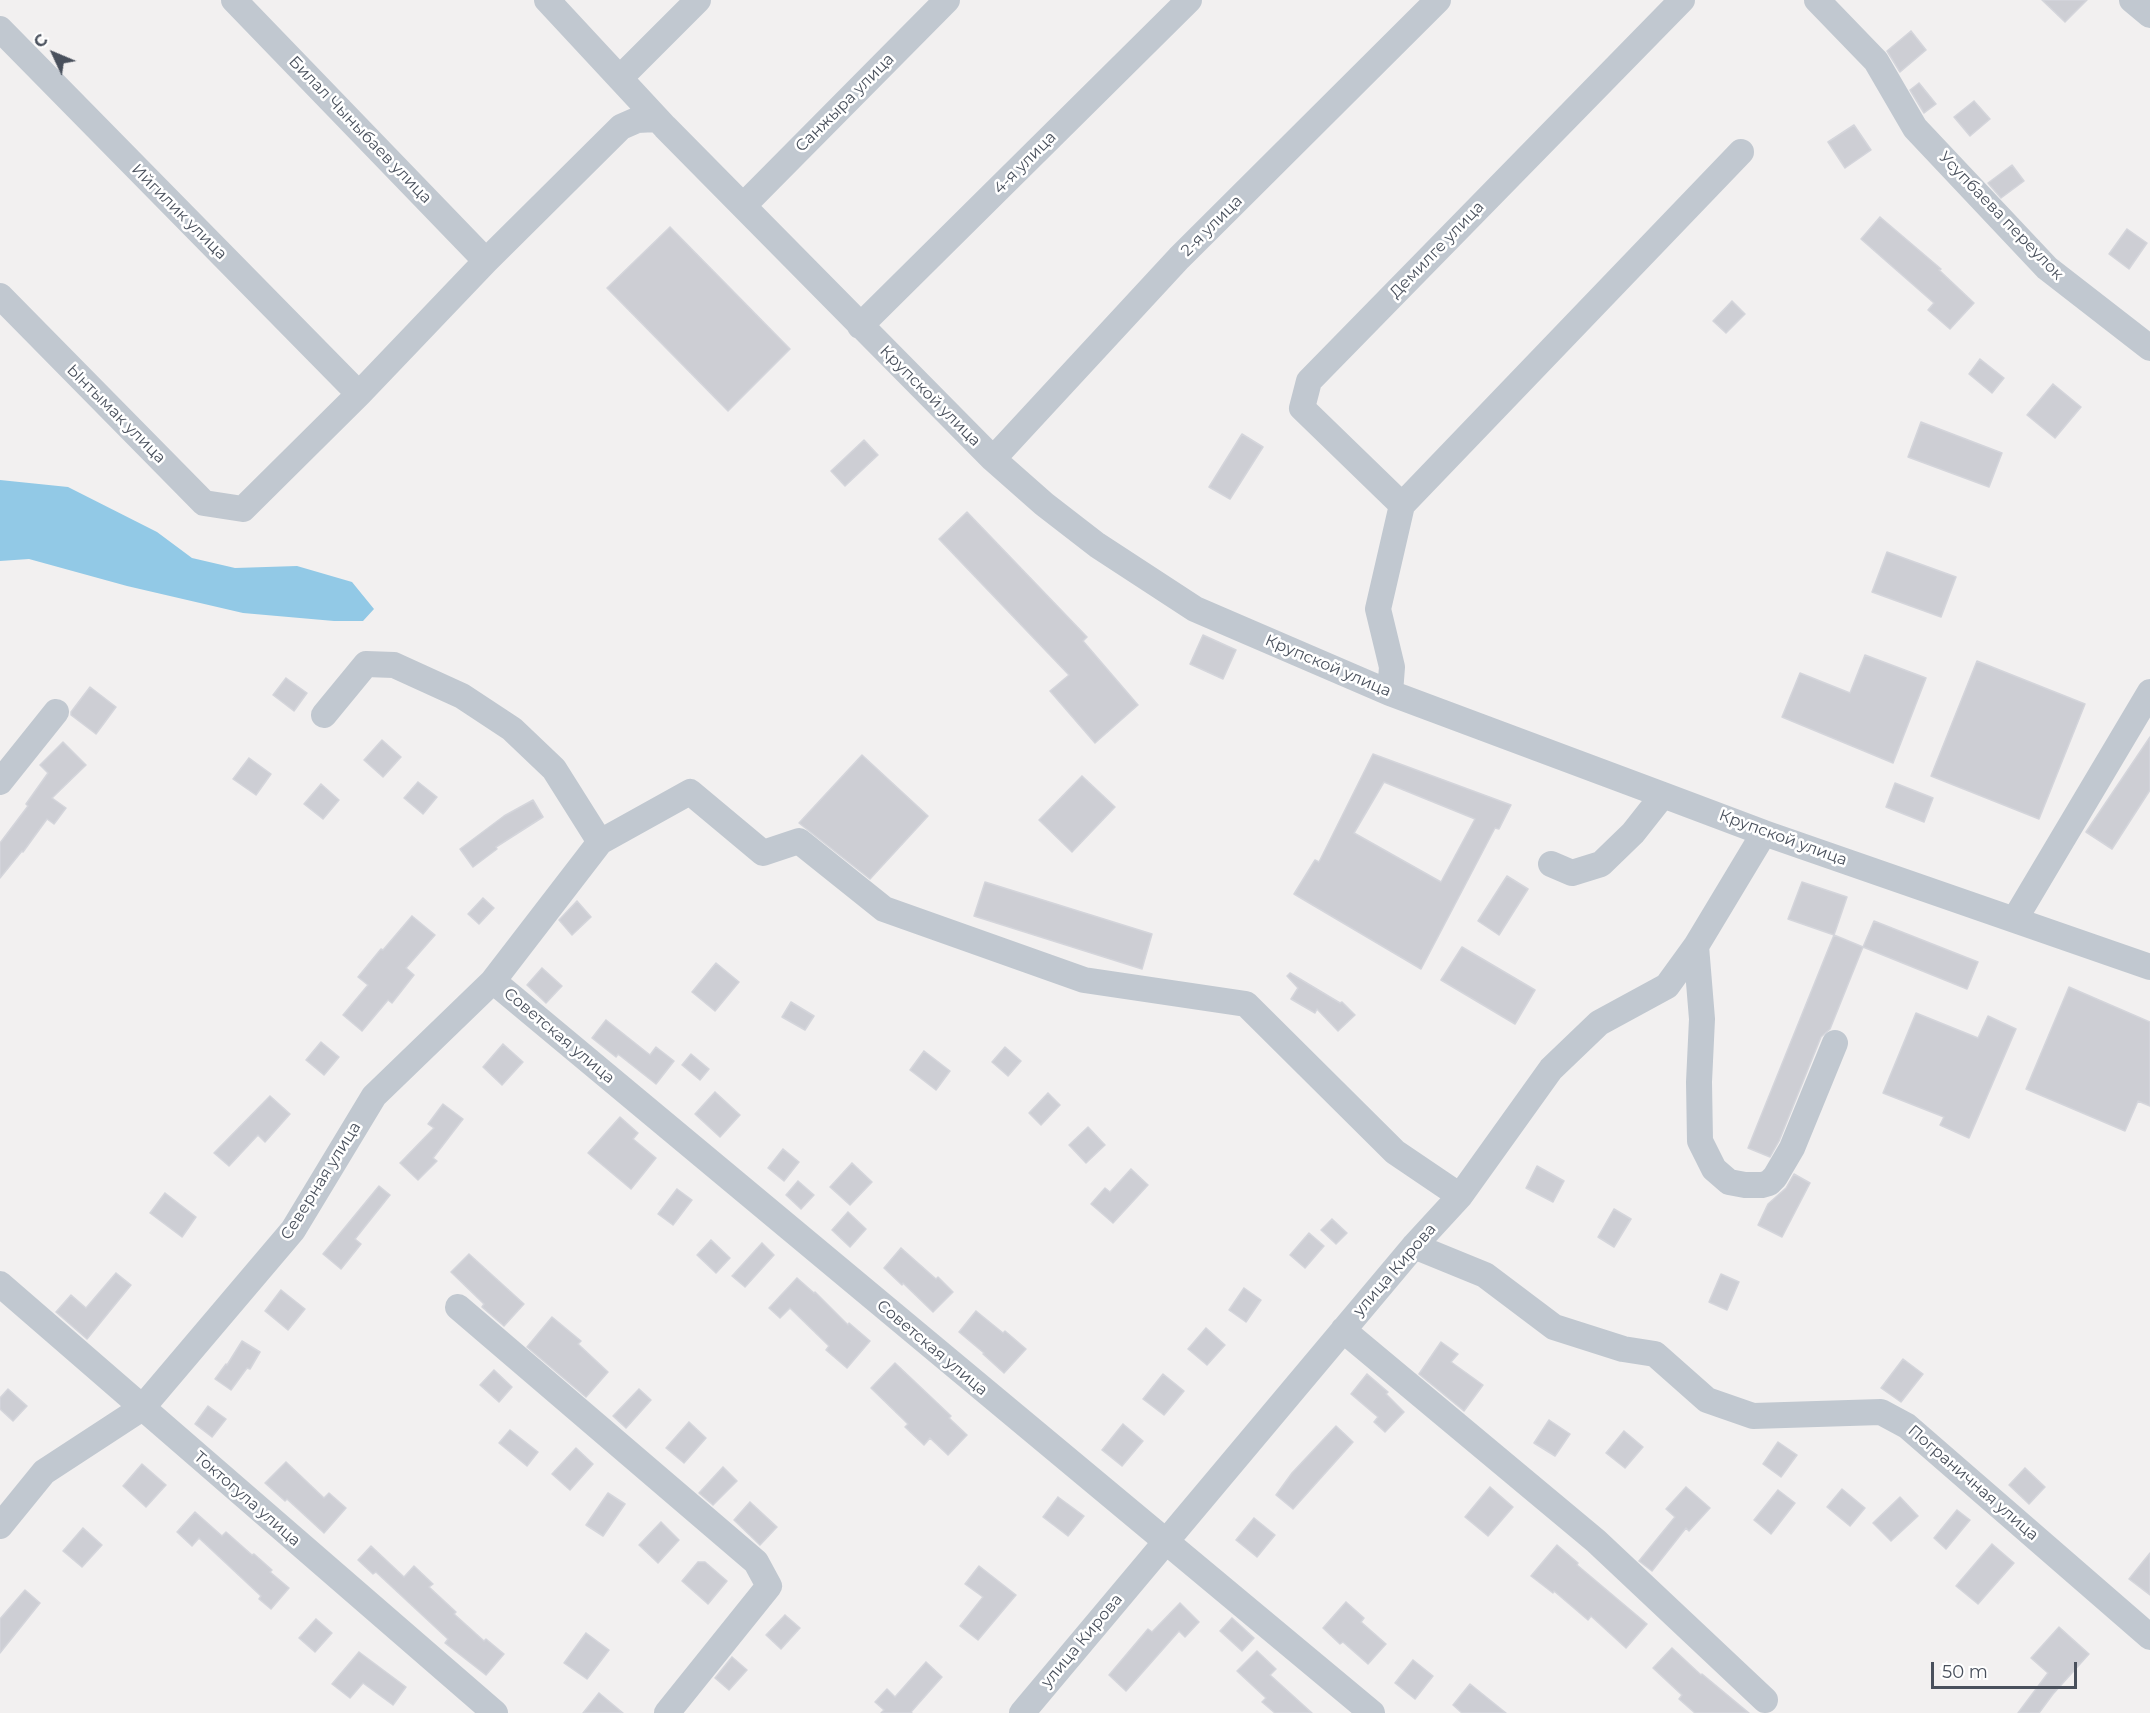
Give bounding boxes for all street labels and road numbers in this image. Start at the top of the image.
street label: Санжыра улица [792,50,898,156]
street label: Билал Чыныбаев улица [285,52,435,208]
street label: 4-я улица [990,128,1060,198]
street label: Усупбаева переулок [1935,148,2067,284]
street label: Ийгилик улица [127,160,231,264]
street label: 2-я улица [1177,191,1247,261]
street label: Демилге улица [1386,198,1488,302]
street label: Крупской улица [876,342,984,450]
street label: Ынтымак улица [63,361,169,467]
street label: Крупской улица [1262,631,1394,701]
street label: Крупской улица [1716,806,1850,870]
street label: Советская улица [500,984,618,1088]
street label: Северная улица [277,1118,365,1244]
street label: улица Кирова [1350,1220,1440,1320]
street label: Советская улица [873,1296,991,1400]
street label: Пограничная улица [1904,1421,2042,1545]
street label: Токтогула улица [190,1447,304,1551]
street label: улица Кирова [1037,1590,1127,1692]

